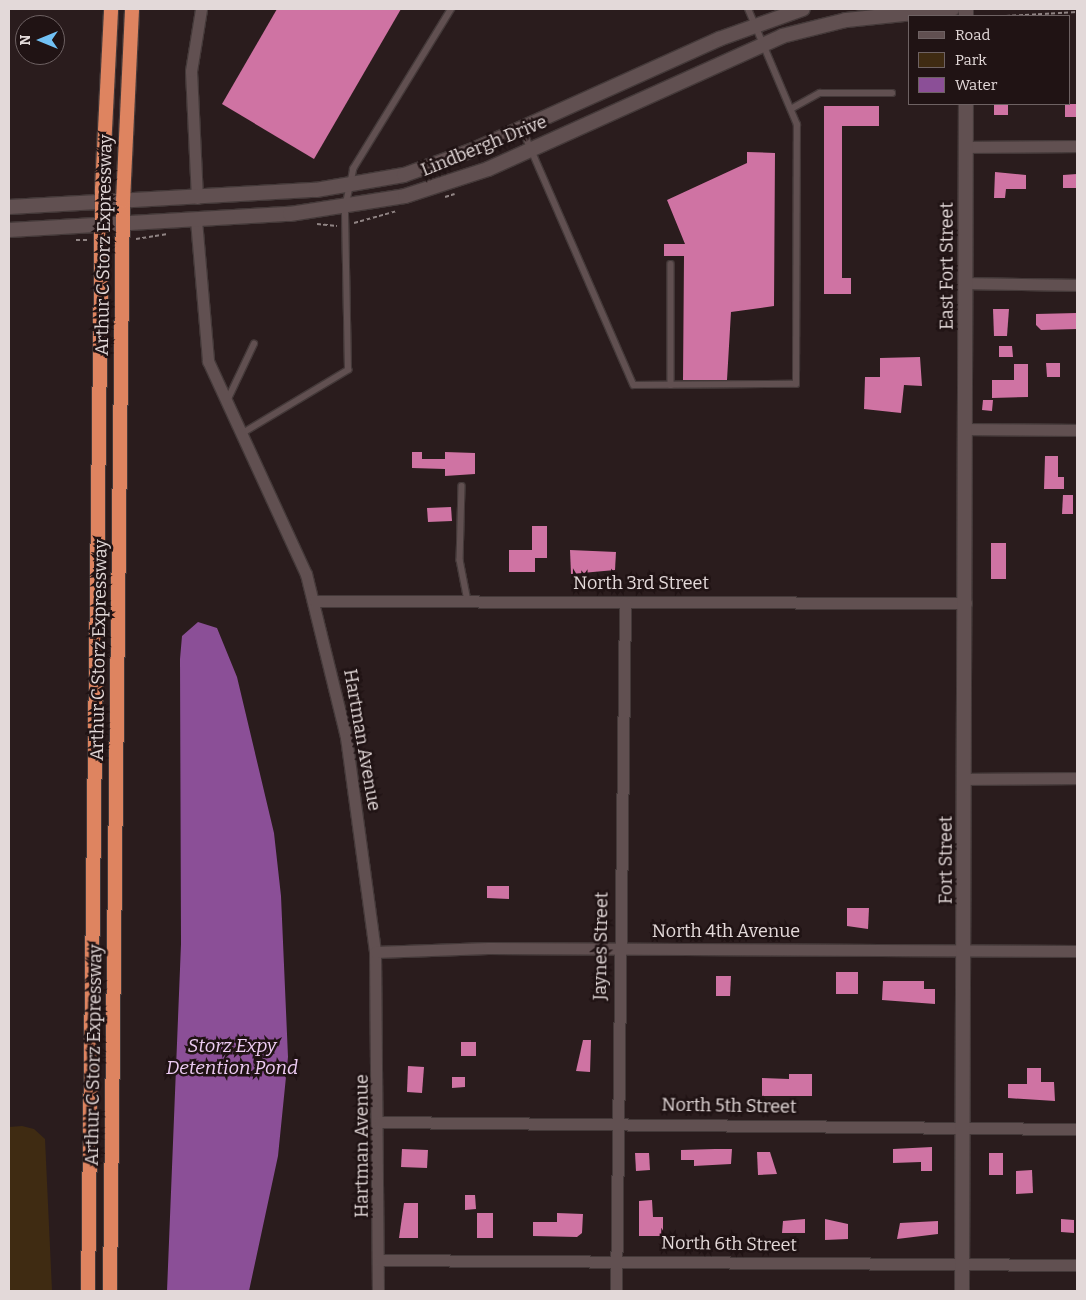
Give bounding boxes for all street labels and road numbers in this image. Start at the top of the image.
street label: Lindbergh Drive [418,111,550,181]
street label: Arthur C Storz Expressway [91,134,117,356]
street label: East Fort Street [936,202,958,330]
street label: Arthur C Storz Expressway [86,539,112,761]
street label: North 3rd Street [573,572,709,594]
street label: Hartman Avenue [339,667,385,813]
street label: Fort Street [935,816,957,904]
street label: Jaynes Street [589,892,613,1000]
street label: North 4th Avenue [652,920,800,942]
street label: Arthur C Storz Expressway [81,944,107,1166]
street label: Hartman Avenue [351,1074,373,1218]
street label: North 5th Street [661,1094,797,1118]
street label: North 6th Street [661,1232,797,1256]

